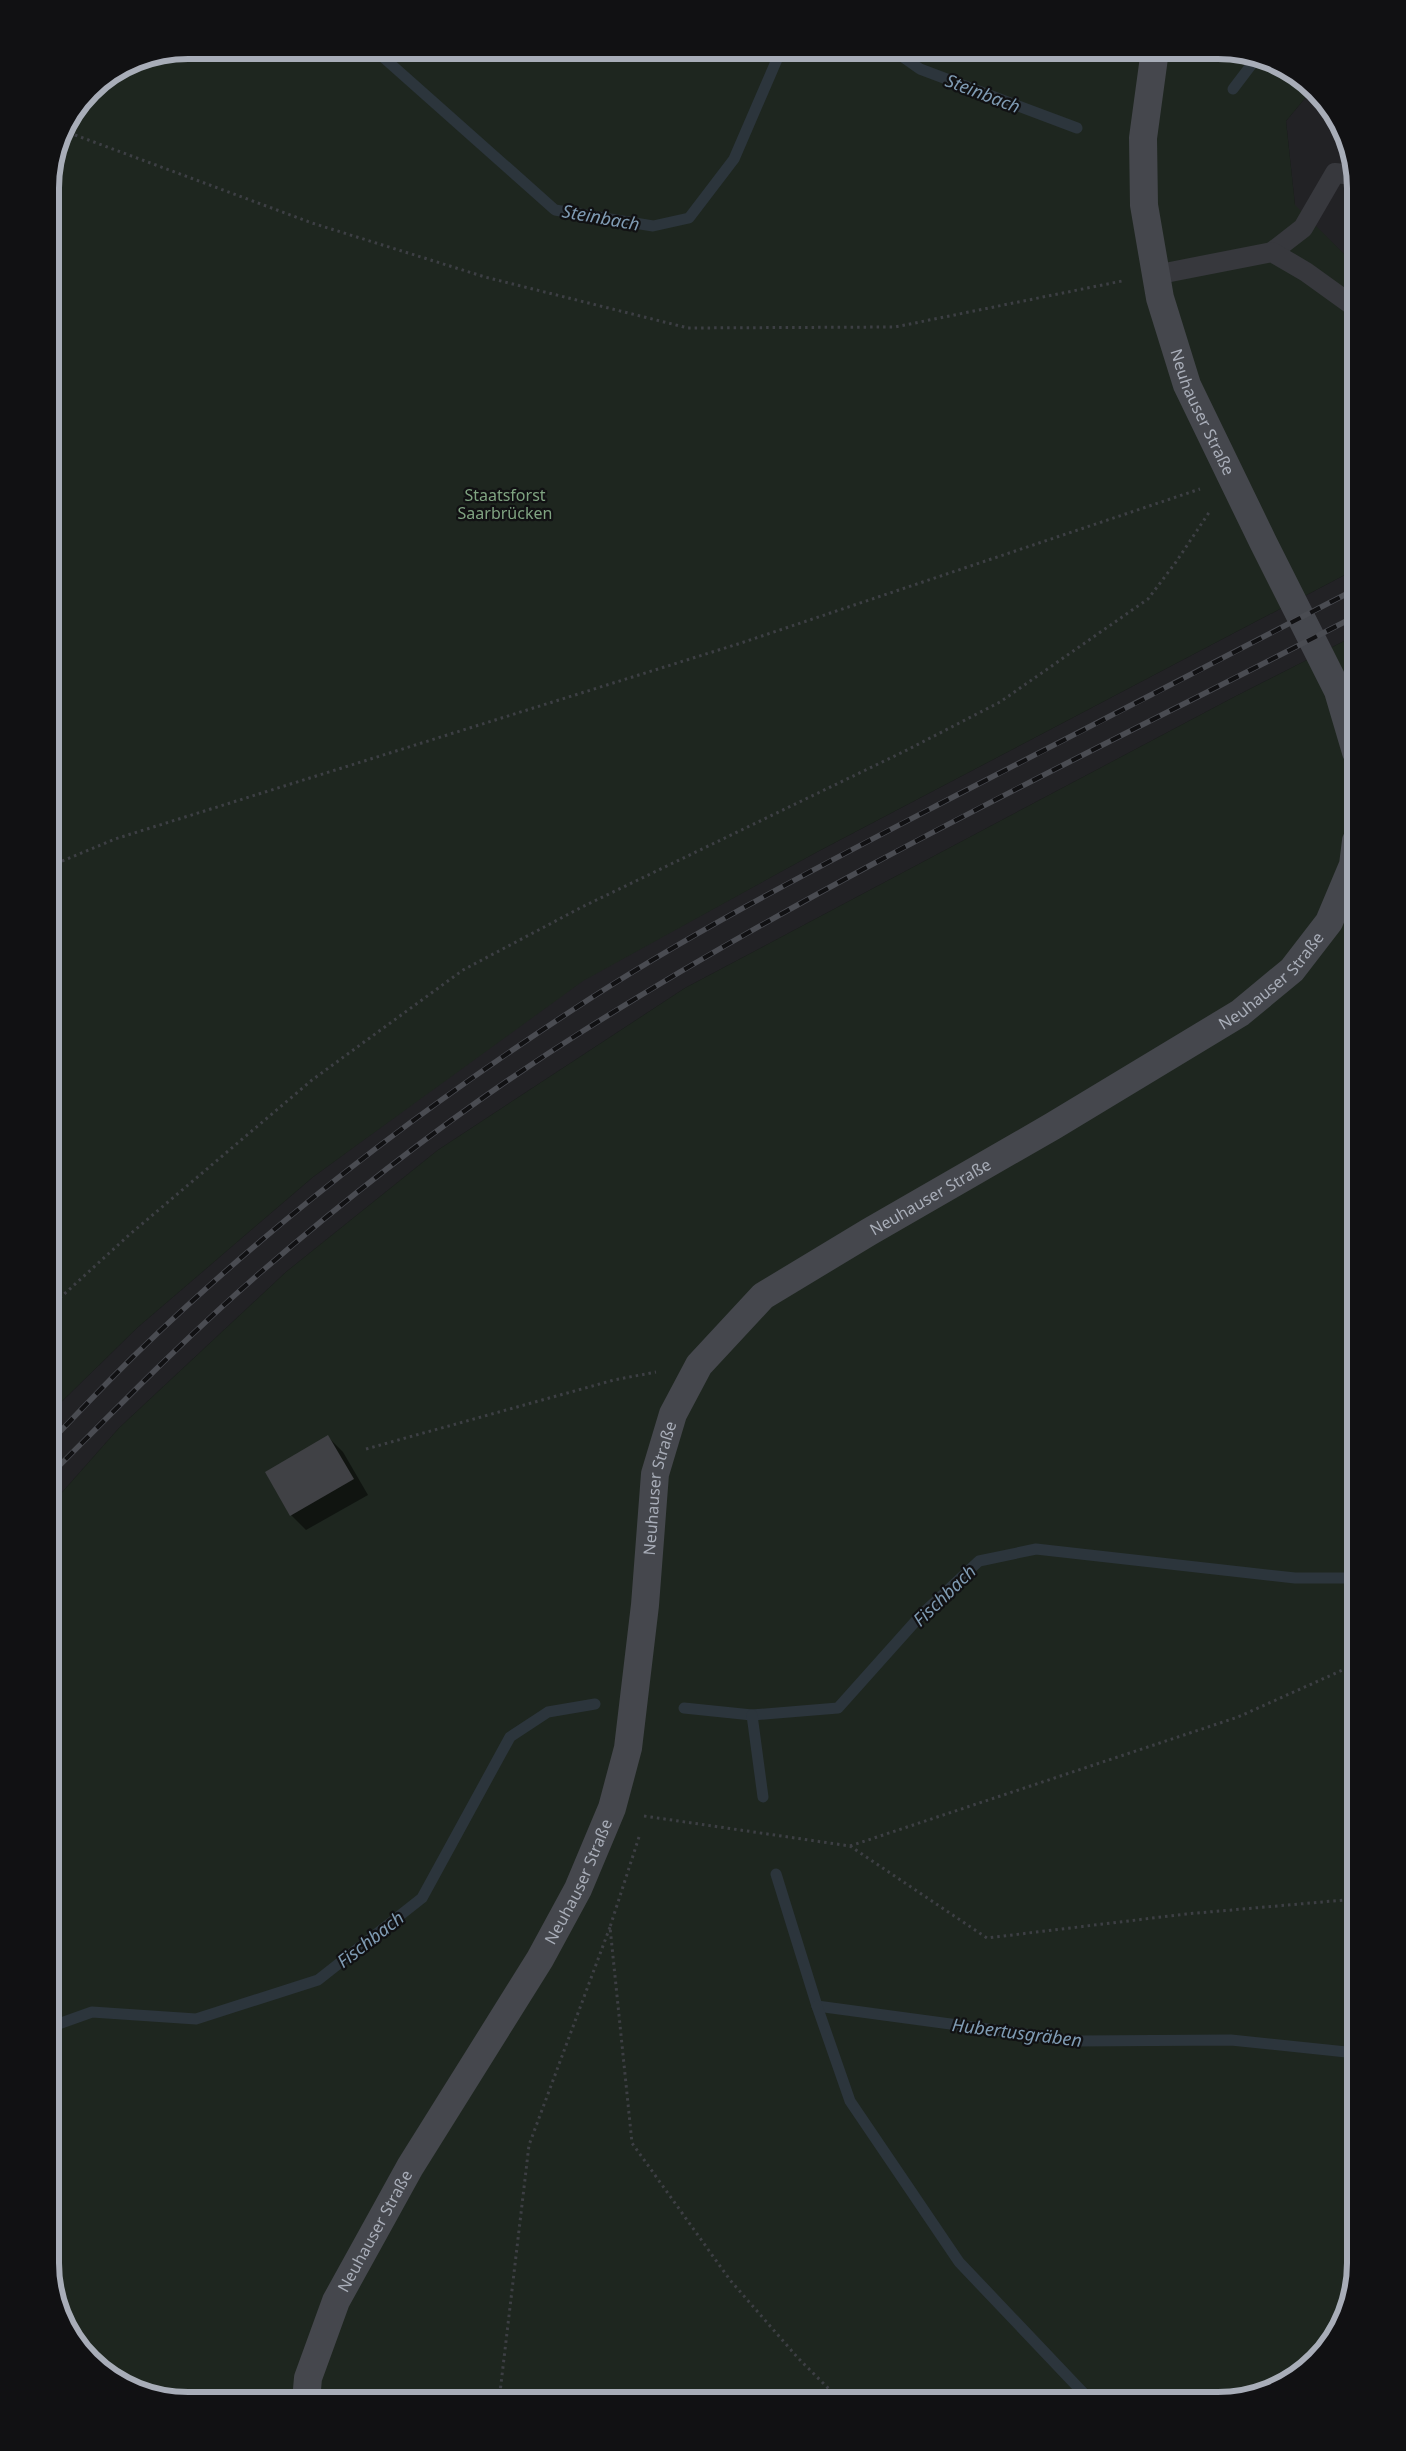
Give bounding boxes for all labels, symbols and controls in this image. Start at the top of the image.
water label: Steinbach [942,68,1024,118]
water label: Steinbach [560,198,642,236]
street label: Neuhauser Straße [1165,346,1240,479]
park label: Staatsforst Saarbrücken [458,484,552,524]
street label: Neuhauser Straße [1214,927,1328,1035]
street label: Neuhauser Straße [866,1153,995,1240]
street label: Neuhauser Straße [638,1418,681,1556]
water label: Fischbach [907,1559,981,1631]
street label: Neuhauser Straße [539,1815,617,1948]
water label: Fischbach [332,1905,408,1973]
water label: Hubertusgräben [951,2012,1083,2052]
street label: Neuhauser Straße [332,2166,417,2296]

